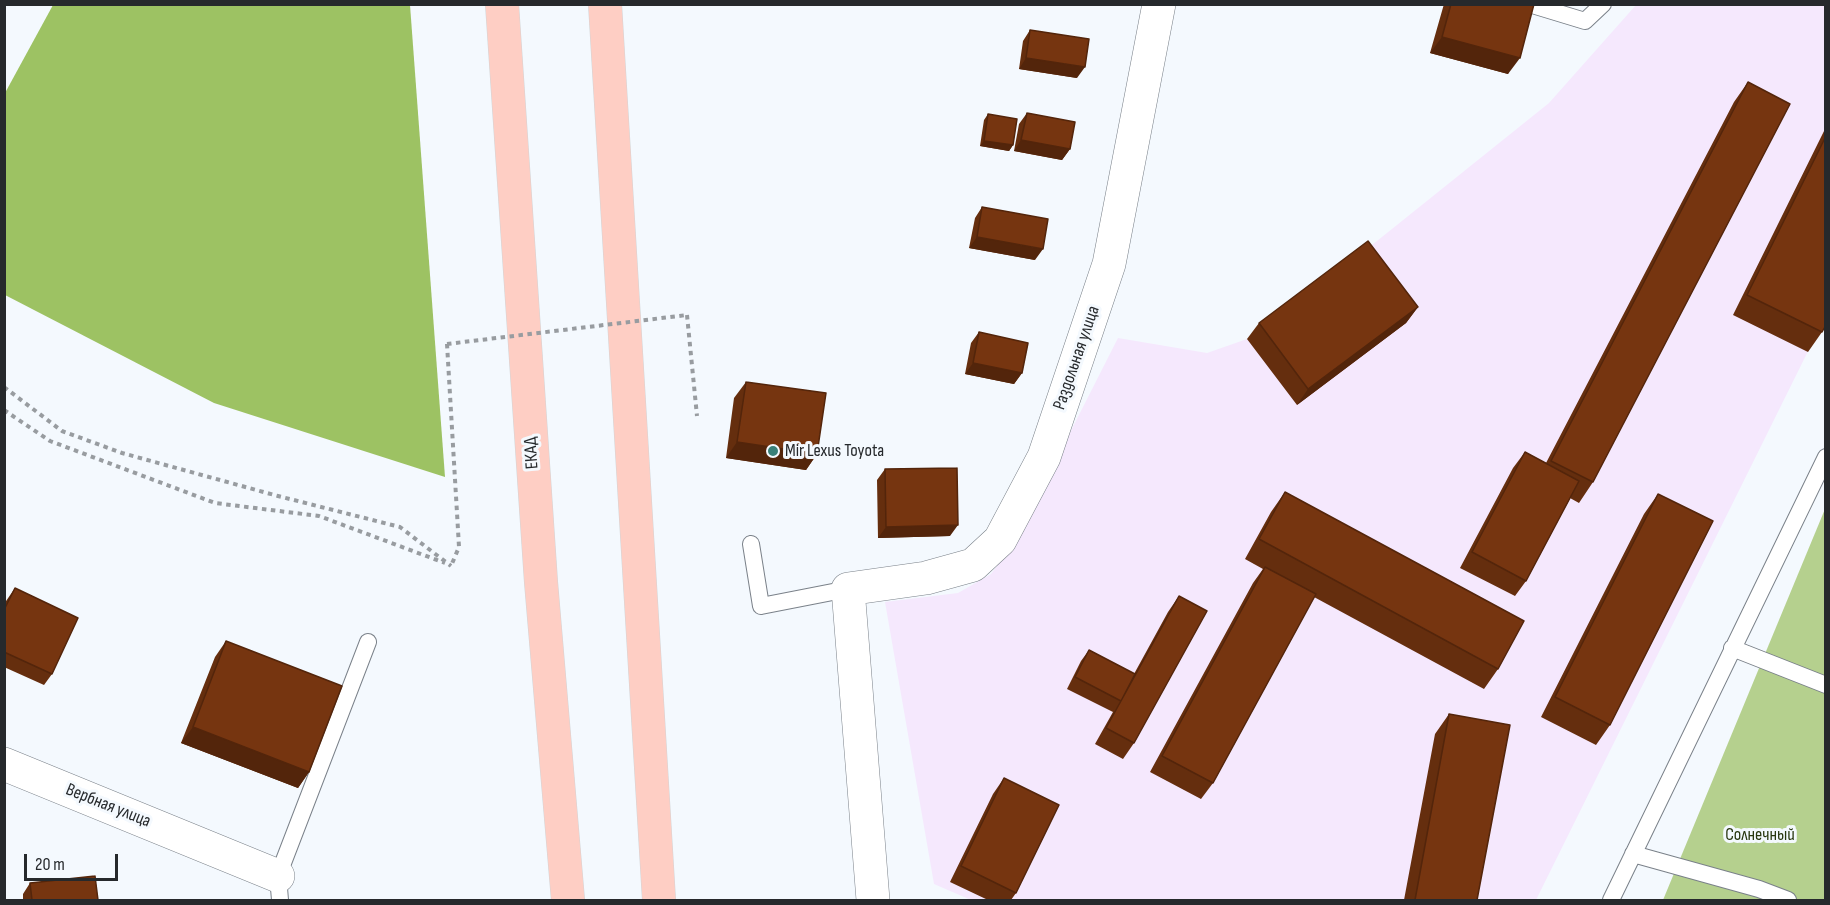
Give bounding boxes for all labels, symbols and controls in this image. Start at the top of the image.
street label: Раздольная улица [1049,303,1105,413]
street label: ЕКАД [520,436,544,470]
place label: Mir Lexus Toyota [785,440,884,462]
marker: Mir Lexus Toyota [766,444,780,458]
street label: Вербная улица [62,779,154,833]
park label: Солнечный [1725,824,1795,846]
scale bar [27,842,122,880]
text: 20 m [35,854,65,875]

